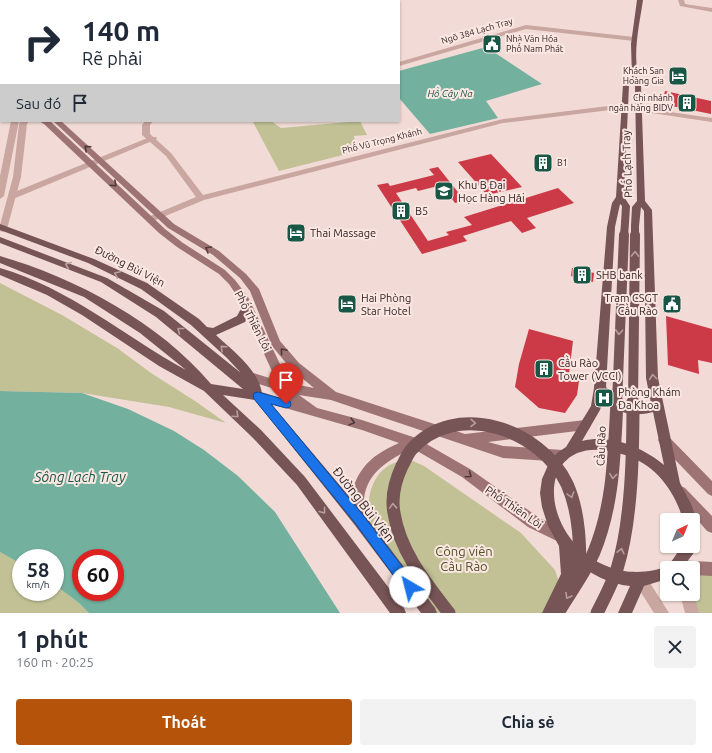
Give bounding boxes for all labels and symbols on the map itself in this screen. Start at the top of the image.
street label: Ngõ 384 Lạch Tray [440,16,515,47]
public building icon: Nhà Văn Hóa Phố Nam Phát [481,33,503,55]
place label: Nhà Văn Hóa Phố Nam Phát [506,34,564,54]
hotel icon: Khách Sạn Hoàng Gia [667,65,689,87]
place label: Khách Sạn Hoàng Gia [623,66,664,86]
water label: Hồ Cây Na [427,86,473,99]
building icon: Chi nhánh ngân hàng BIDV [676,92,698,114]
place label: Chi nhánh ngân hàng BIDV [609,93,673,113]
street label: Phố Vũ Trọng Khánh [341,124,423,157]
street label: Phố Lạch Tray [618,129,635,198]
one-way arrow [84,146,92,153]
building icon: B1 [532,152,554,174]
place label: B1 [557,158,568,168]
place label: Khu B Đại Học Hàng Hải [458,179,525,205]
one-way arrow [109,180,117,187]
school or university icon: Khu B Đại Học Hàng Hải [433,180,455,202]
building icon: B5 [390,200,412,222]
place label: B5 [415,205,428,217]
hotel icon: Thai Massage [285,222,307,244]
place label: Thai Massage [310,227,376,239]
street label: Đường Bùi Viện [93,243,167,290]
one-way arrow [205,246,212,253]
one-way arrow [631,251,639,257]
one-way arrow [65,262,72,270]
building icon: SHB bank [571,264,593,286]
place label: SHB bank [596,269,643,281]
one-way arrow [114,271,121,279]
street label: Phố Thiên Lôi [233,288,275,353]
place label: Hai Phòng Star Hotel [361,292,411,317]
place label: Trạm CSGT Cầu Rào [604,292,658,317]
hotel icon: Hai Phòng Star Hotel [336,293,358,315]
public building icon: Trạm CSGT Cầu Rào [661,293,683,315]
one-way arrow [178,327,185,334]
one-way arrow [615,329,624,335]
one-way arrow [220,345,228,352]
one-way arrow [280,348,287,356]
place label: Cầu Rào Tower (VCCI) [558,355,621,383]
building icon: Cầu Rào Tower (VCCI) [533,358,555,380]
pin [269,363,303,404]
one-way arrow [648,374,657,380]
place label: Phòng Khám Đa Khoa [618,386,681,411]
hospital icon: Phòng Khám Đa Khoa [593,387,615,409]
one-way arrow [231,410,239,417]
one-way arrow [348,417,355,426]
one-way arrow [470,419,476,427]
street label: Cầu Rào [593,426,608,466]
street label: Đường Bùi Viện [330,464,397,545]
water label: Sông Lạch Tray [33,469,126,485]
one-way arrow [465,470,472,478]
one-way arrow [609,473,618,479]
street label: Phố Thiên Lôi [483,482,546,531]
one-way arrow [566,492,575,499]
one-way arrow [389,503,398,509]
one-way arrow [318,506,325,513]
north arrow [660,513,700,553]
park label: Công viên Cầu Rào [435,544,493,573]
one-way arrow [616,548,624,554]
speed limit sign: 60 [72,549,124,601]
position arrow [389,566,431,608]
one-way arrow [566,592,573,599]

